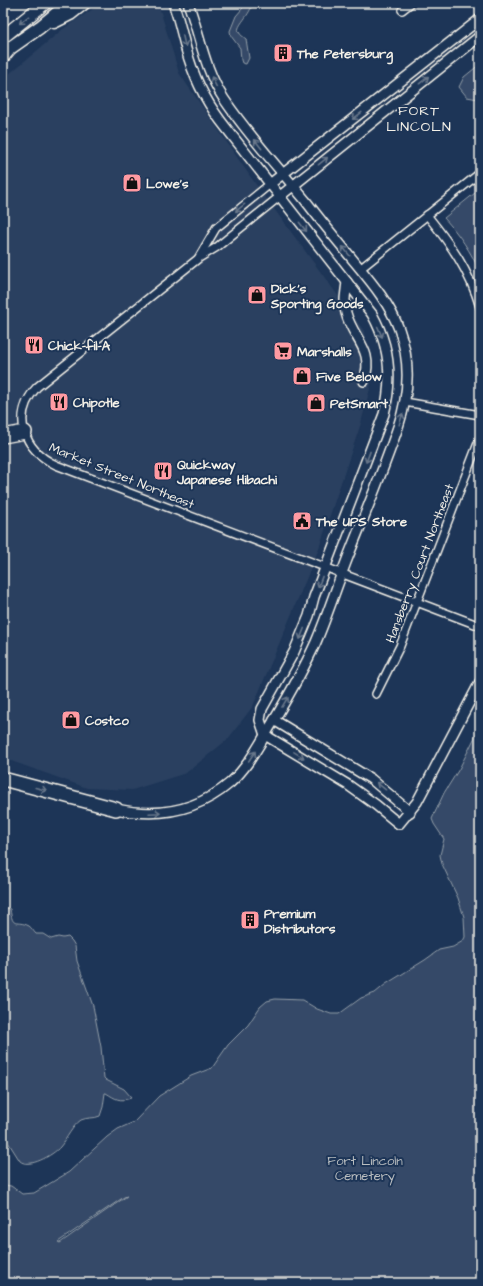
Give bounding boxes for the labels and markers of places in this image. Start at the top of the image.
building icon: The Petersburg [272,42,294,64]
place label: The Petersburg [296,45,393,65]
shop icon: Lowe's [121,172,143,194]
place label: Lowe's [146,175,189,193]
place label: Dick's Sporting Goods [270,280,364,315]
shop icon: Dick's Sporting Goods [246,284,268,306]
restaurant icon: Chick-fil-A [23,334,45,356]
place label: Chick-fil-A [48,337,111,355]
supermarket icon: Marshalls [272,340,294,362]
place label: Marshalls [297,343,352,361]
shop icon: Five Below [291,365,313,387]
place label: Five Below [316,368,383,386]
restaurant icon: Chipotle [48,391,70,413]
shop icon: PetSmart [305,392,327,414]
place label: Chipotle [73,394,120,413]
place label: PetSmart [330,395,389,413]
place label: Quickway Japanese Hibachi [176,456,278,490]
restaurant icon: Quickway Japanese Hibachi [152,460,174,482]
public building icon: The UPS Store [291,510,313,532]
place label: The UPS Store [315,513,407,531]
shop icon: Costco [60,709,82,731]
place label: Costco [85,712,130,730]
place label: Premium Distributors [264,905,336,938]
building icon: Premium Distributors [239,909,261,931]

